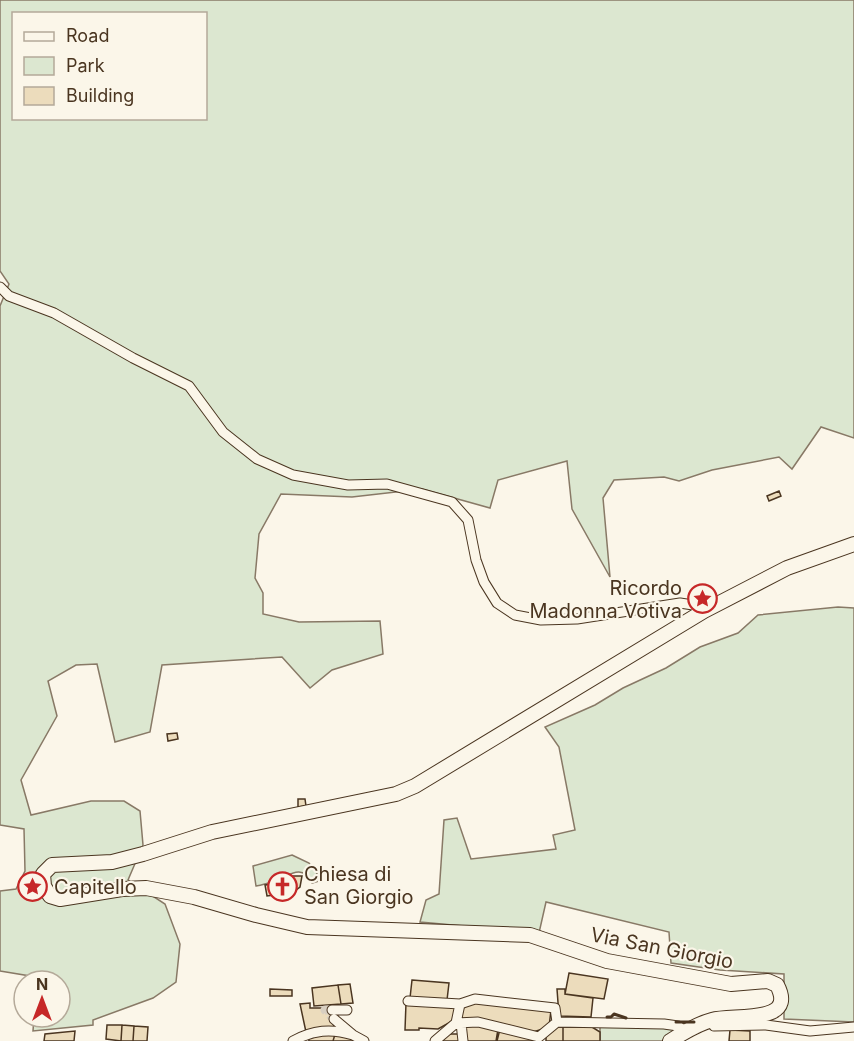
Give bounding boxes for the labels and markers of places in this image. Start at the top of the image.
place label: Ricordo Madonna Votiva [529,576,682,623]
place icon: Ricordo Madonna Votiva [687,583,719,615]
place label: Chiesa di San Giorgio [304,862,414,909]
church icon: Chiesa di San Giorgio [267,870,299,902]
place icon: Capitello [17,871,49,903]
place label: Capitello [54,875,137,899]

